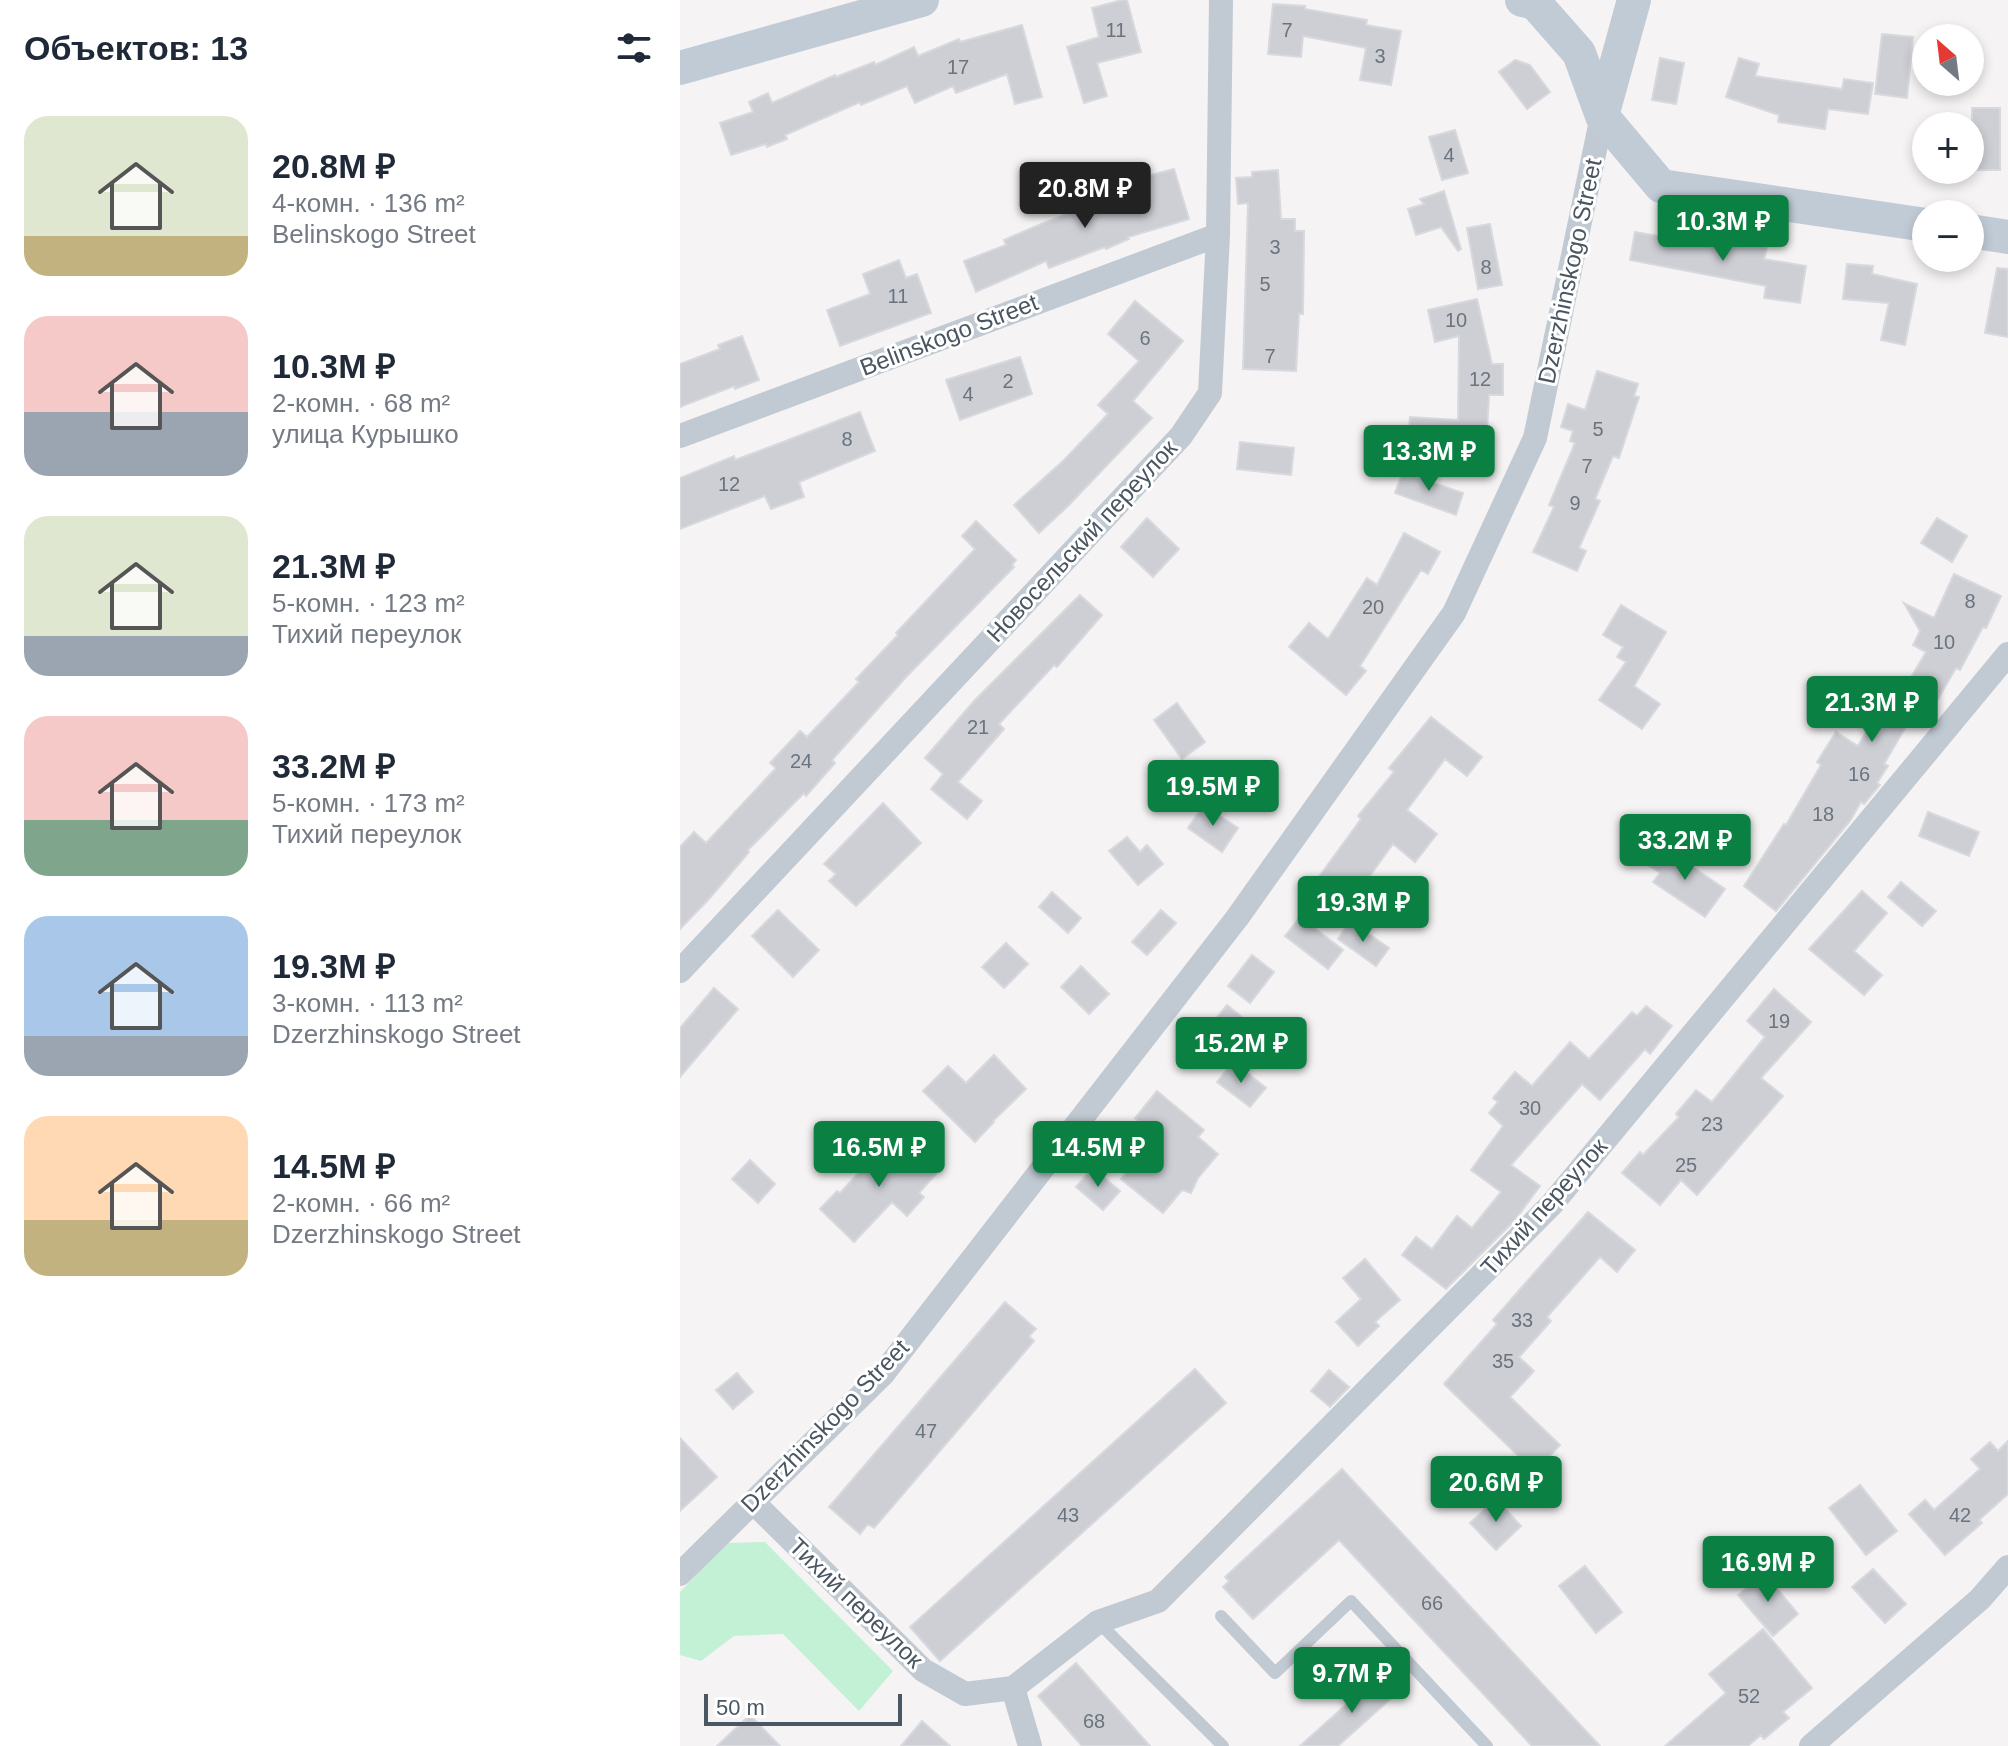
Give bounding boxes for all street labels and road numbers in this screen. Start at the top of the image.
street label: Dzerzhinskogo Street [1532,156,1607,386]
street label: Belinskogo Street [856,288,1042,381]
street label: Новосельский переулок [981,434,1183,647]
street label: Тихий переулок [1475,1132,1612,1281]
street label: Dzerzhinskogo Street [735,1334,914,1518]
street label: Тихий переулок [784,1532,929,1673]

